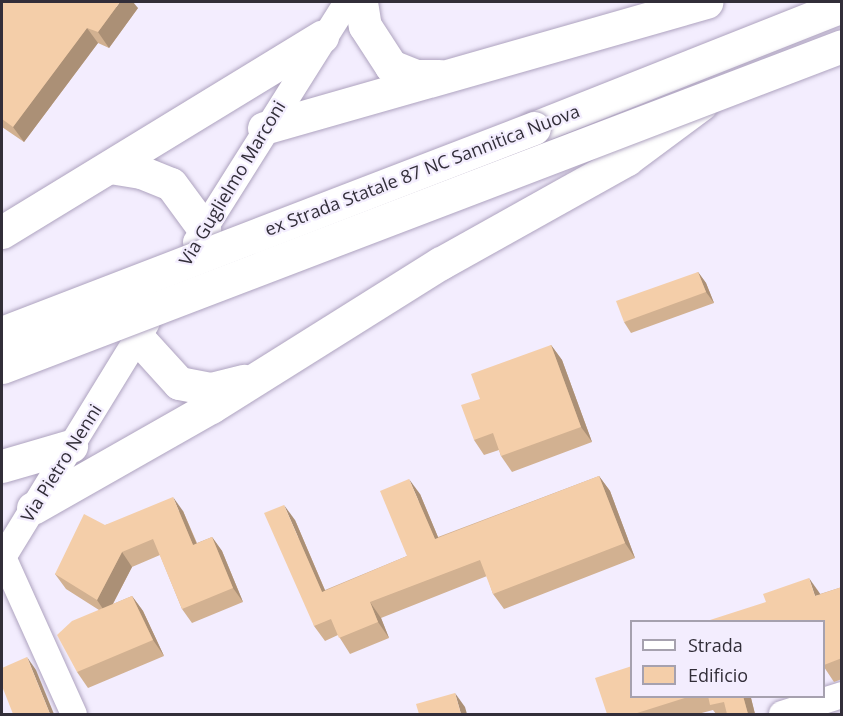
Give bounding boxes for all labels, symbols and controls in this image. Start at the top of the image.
street label: Via Guglielmo Marconi [174,97,290,269]
street label: ex Strada Statale 87 NC Sannitica Nuova [261,100,583,240]
street label: Via Pietro Nenni [16,400,106,526]
legend [630,620,825,698]
text: Strada [688,633,743,657]
text: Edificio [688,663,748,687]

